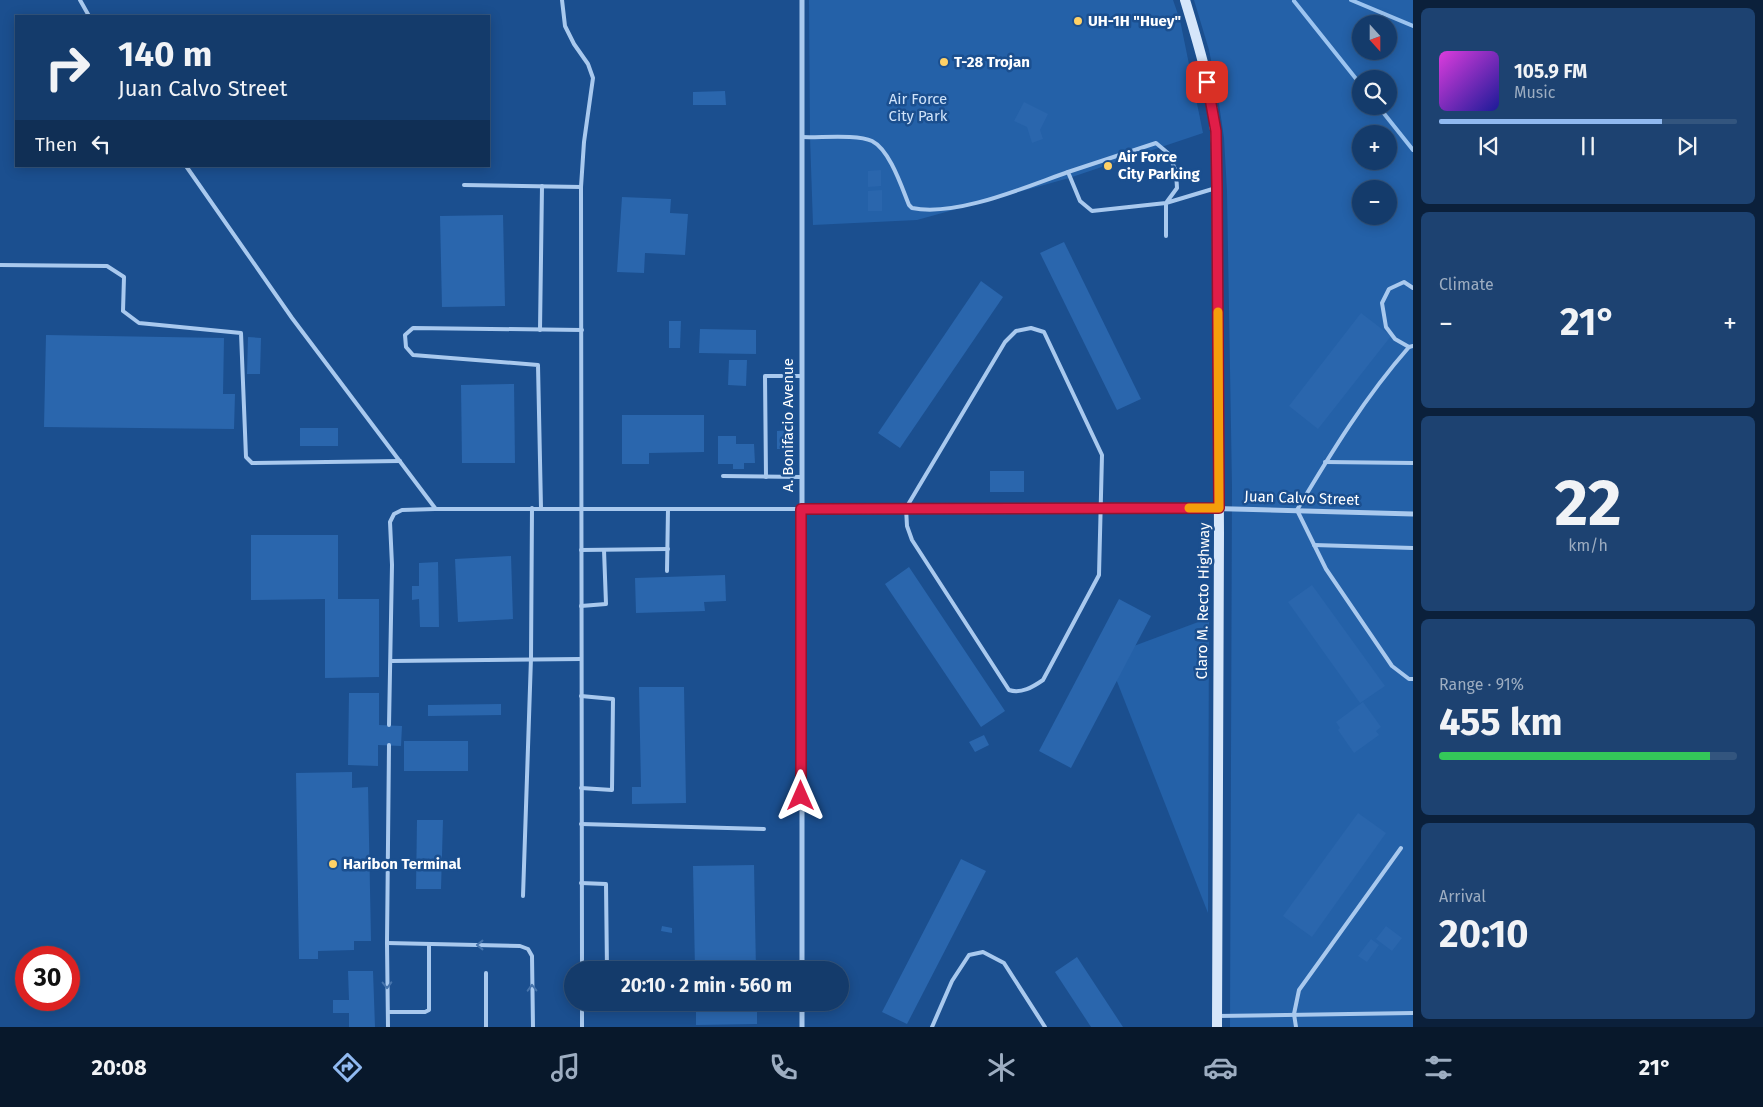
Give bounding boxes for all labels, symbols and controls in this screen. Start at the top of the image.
place label: UH-1H "Huey" [1088,12,1181,30]
marker: UH-1H "Huey" [1072,15,1084,27]
north arrow [1352,15,1398,60]
map controls [1352,15,1397,225]
text: 140 m [118,33,212,75]
icon: right [35,35,100,100]
place label: T-28 Trojan [954,53,1030,71]
marker: T-28 Trojan [938,56,950,68]
text: 105.9 FM [1514,60,1587,83]
pin [1186,61,1228,103]
icon: arrive [1193,68,1221,96]
button: search [1352,70,1397,115]
text: Juan Calvo Street [118,75,287,102]
text: Music [1514,83,1555,102]
park label: Air Force City Park [889,90,948,125]
button: + [1352,125,1397,170]
icon: left [87,130,115,158]
icon: previous [1475,132,1503,160]
icon: pause [1574,132,1602,160]
icon: next [1673,132,1701,160]
text: Then [35,133,77,156]
place label: Air Force City Parking [1117,148,1201,183]
marker: Air Force City Parking [1102,160,1114,172]
button: − [1352,180,1397,225]
text: Climate [1439,275,1494,294]
text: 21° [1560,299,1616,345]
text: − [1439,307,1453,340]
text: + [1723,307,1737,340]
street label: A. Bonifacio Avenue [779,358,797,492]
text: 22 [1554,464,1622,542]
street label: Juan Calvo Street [1244,487,1361,509]
street label: Claro M. Recto Highway [1193,522,1213,680]
text: km/h [1568,536,1608,555]
text: Range · 91% [1439,675,1524,694]
text: 455 km [1439,699,1563,745]
position arrow [774,769,826,821]
place label: Haribon Terminal [343,855,462,873]
marker: Haribon Terminal [327,858,339,870]
text: Arrival [1439,887,1486,906]
text: 20:10 [1439,911,1529,957]
one-way arrow [476,940,484,950]
speed limit sign: 30 [15,946,80,1011]
text: 20:10 · 2 min · 560 m [621,974,792,997]
one-way arrow [382,982,392,989]
one-way arrow [527,983,538,991]
icon: directions [330,1050,365,1085]
icon: music [548,1050,583,1085]
icon: phone [766,1050,801,1085]
icon: climate [984,1050,1019,1085]
icon: car [1203,1050,1238,1085]
icon: filters [1421,1050,1456,1085]
text: 20:08 [92,1054,147,1081]
text: 21° [1639,1054,1671,1081]

